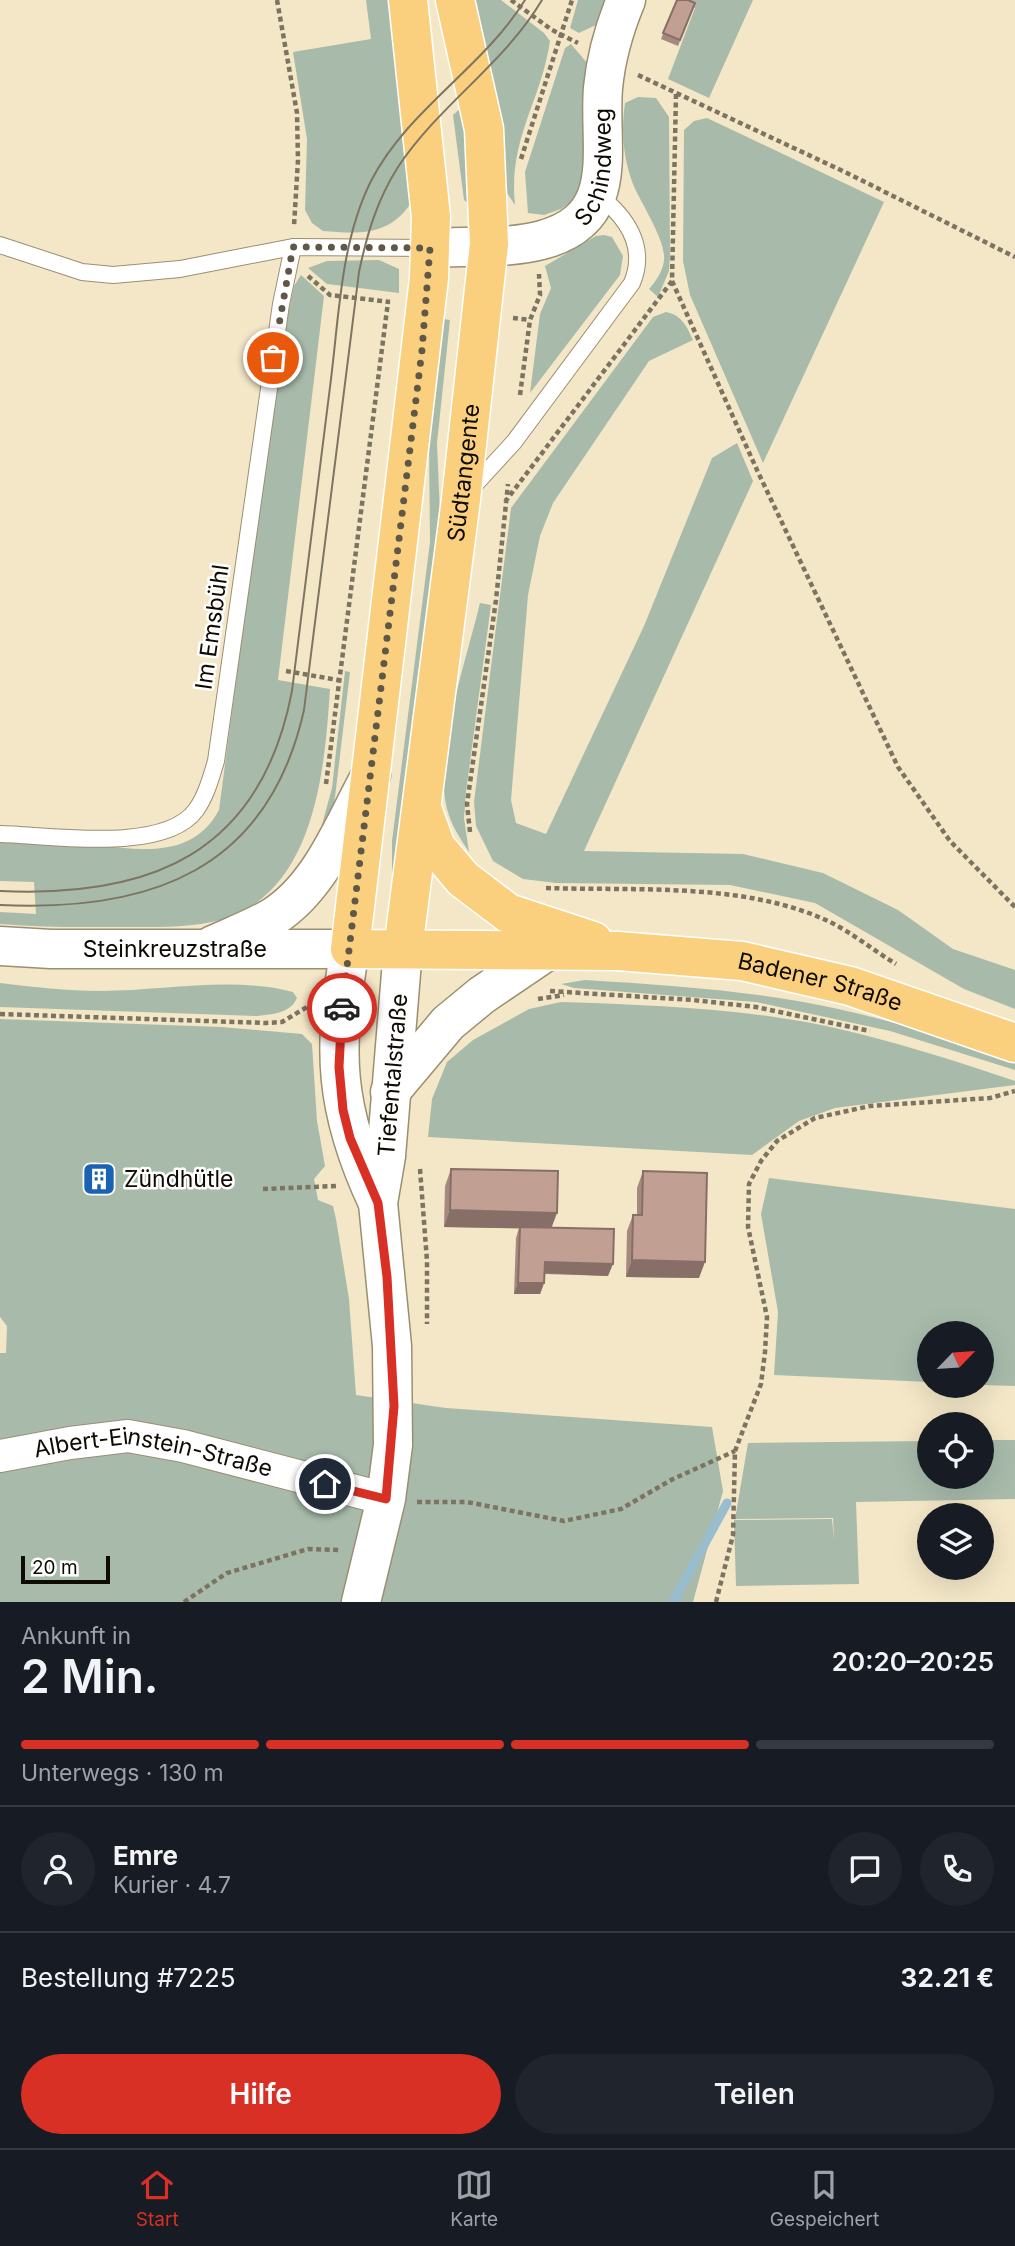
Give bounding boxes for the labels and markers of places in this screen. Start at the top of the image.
pin [243,328,303,388]
building icon: Zündhütle [80,1160,118,1198]
place label: Zündhütle [124,1165,233,1193]
pin [295,1454,355,1514]

